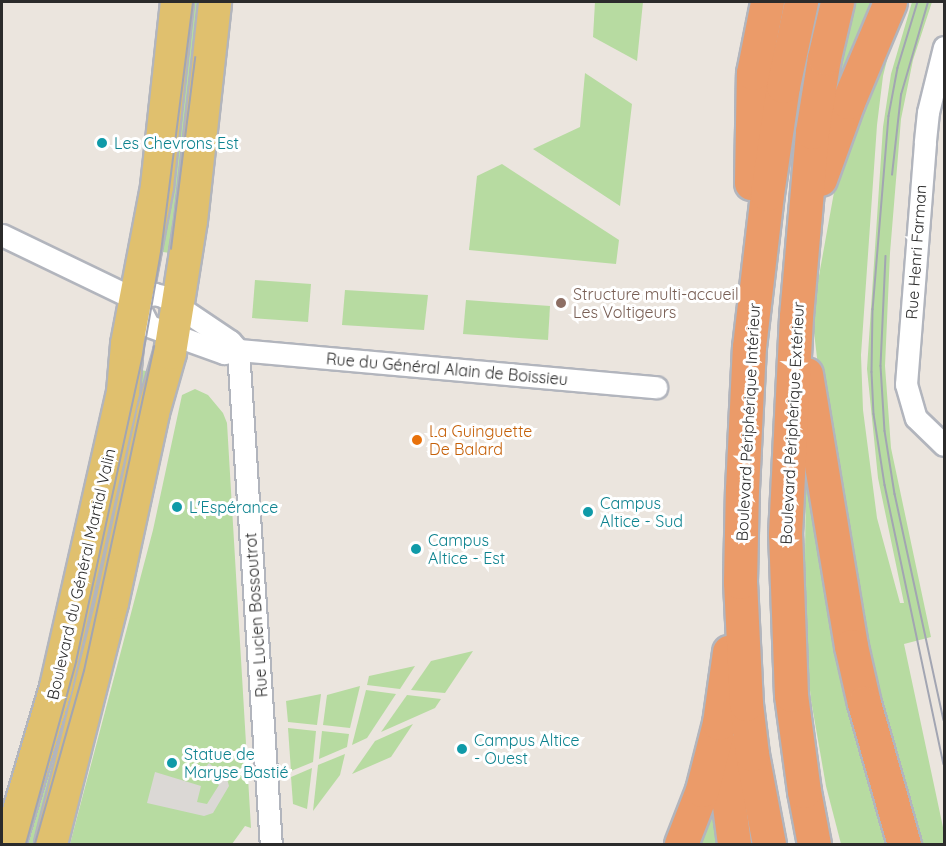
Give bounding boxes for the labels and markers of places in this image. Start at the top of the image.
place label: Les Chevrons Est [114,133,239,153]
marker: Les Chevrons Est [95,136,109,150]
place label: Structure multi-accueil Les Voltigeurs [573,284,739,322]
marker: Structure multi-accueil Les Voltigeurs [554,296,568,310]
place label: La Guinguette De Balard [429,421,532,459]
marker: La Guinguette De Balard [410,433,424,447]
place label: Campus Altice - Sud [600,493,683,531]
place label: L'Espérance [189,497,278,517]
marker: L'Espérance [170,500,184,514]
marker: Campus Altice - Sud [581,505,595,519]
place label: Campus Altice - Est [428,530,505,568]
marker: Campus Altice - Est [409,542,423,556]
place label: Campus Altice - Ouest [474,730,580,768]
marker: Campus Altice - Ouest [455,742,469,756]
place label: Statue de Maryse Bastié [184,744,288,782]
marker: Statue de Maryse Bastié [165,756,179,770]

